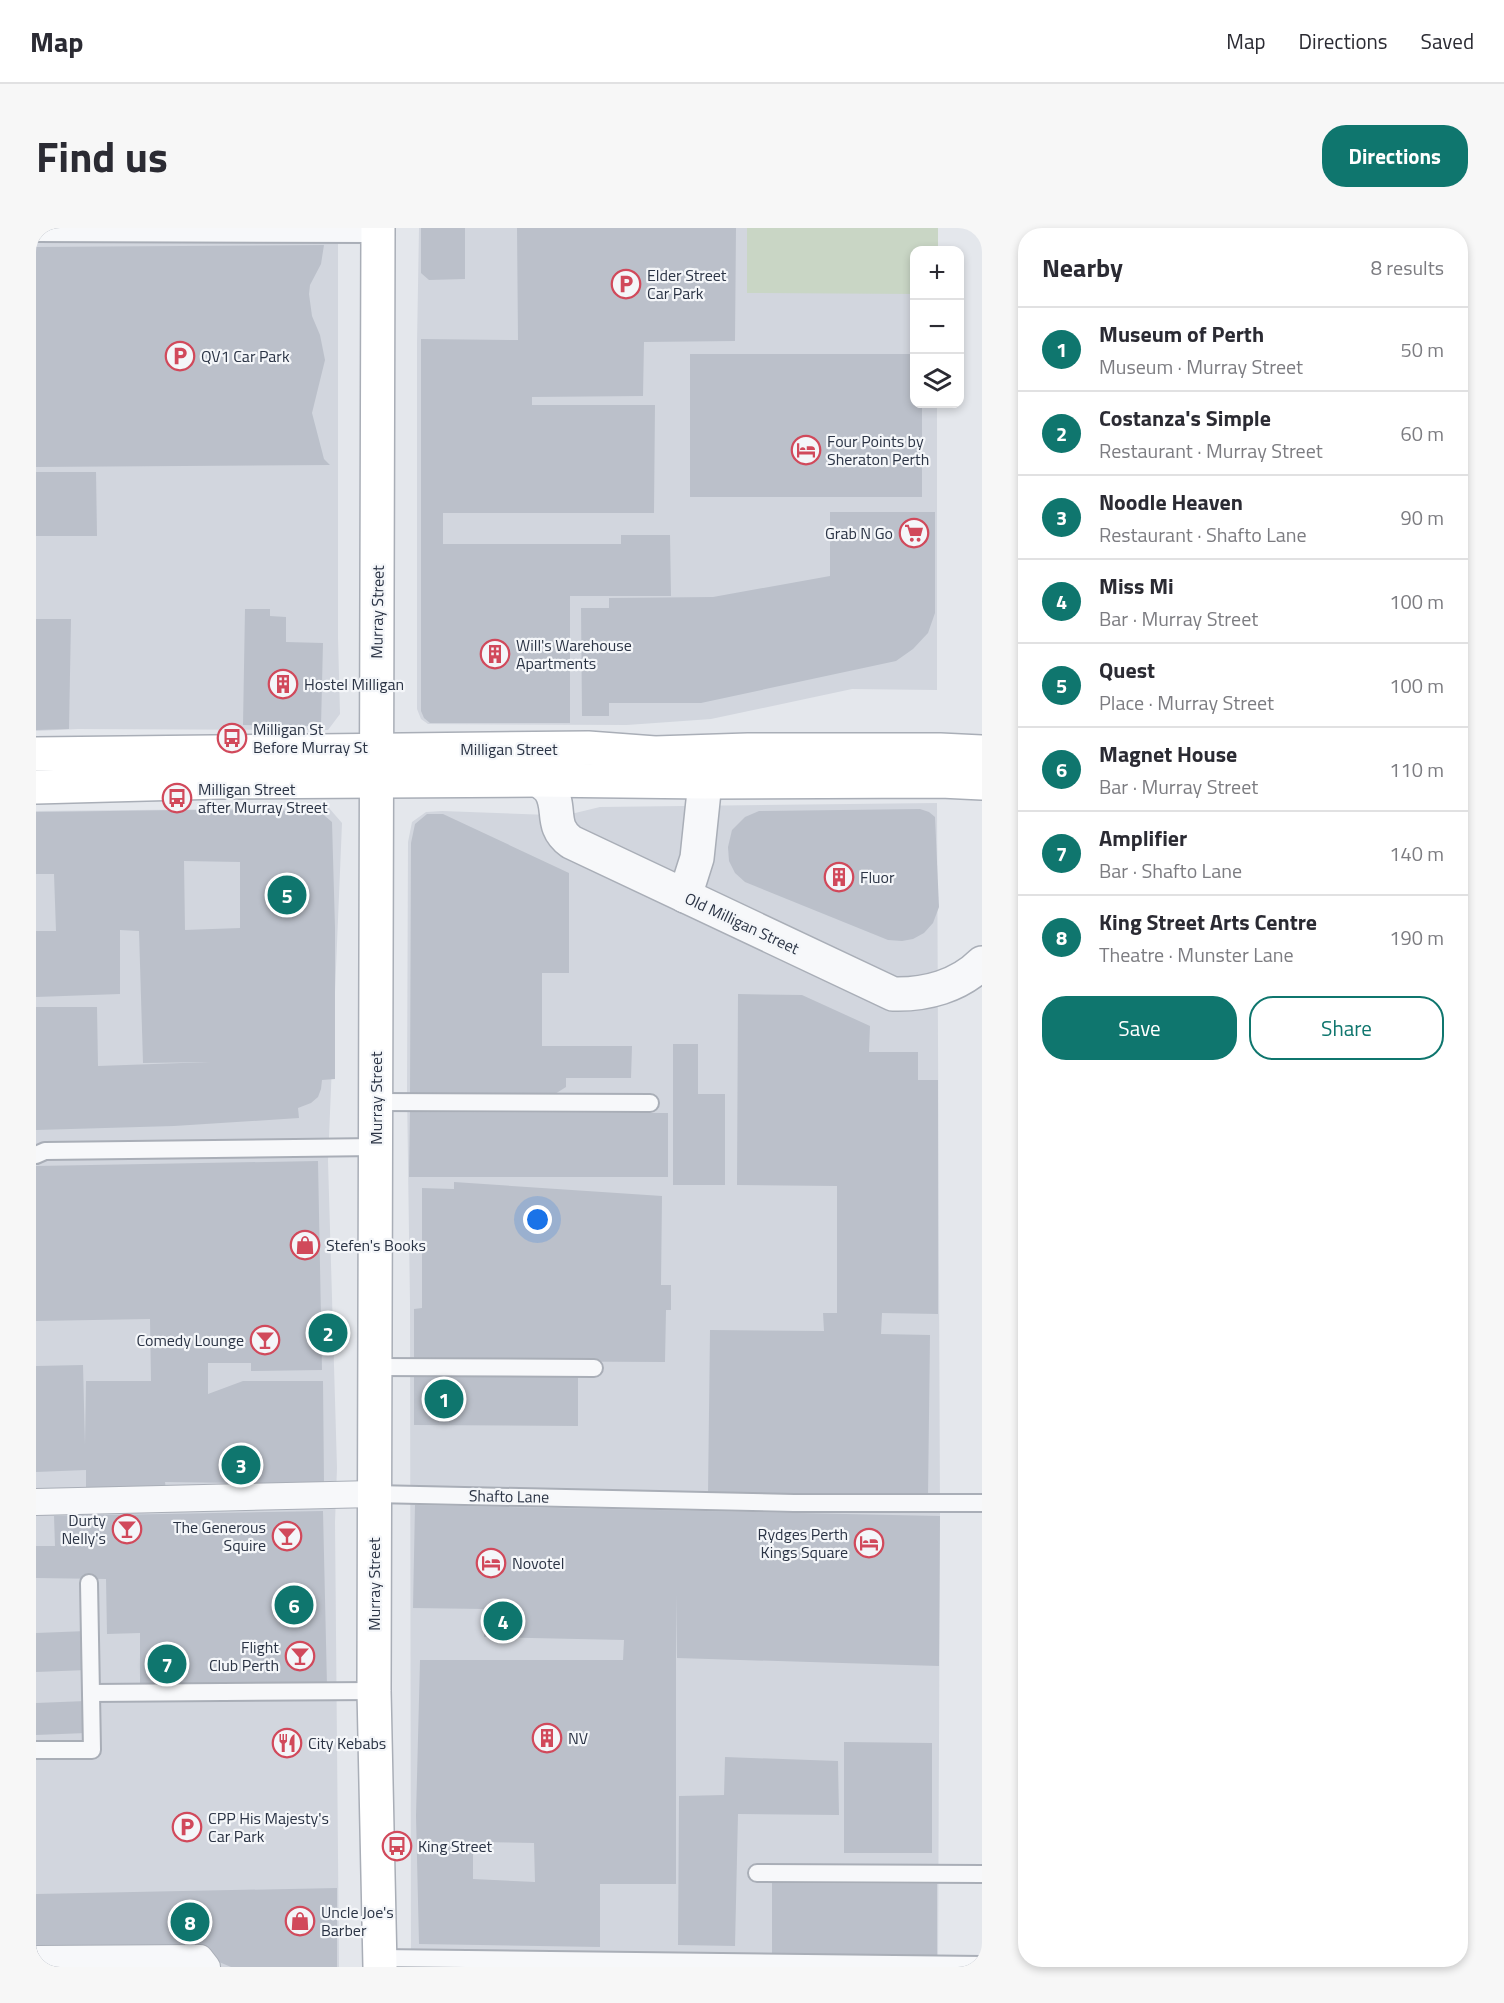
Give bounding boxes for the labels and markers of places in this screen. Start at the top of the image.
place label: Elder Street Car Park [647,263,727,305]
parking icon: Elder Street Car Park [610,268,642,300]
parking icon: QV1 Car Park [164,340,196,372]
place label: QV1 Car Park [201,344,290,368]
place label: Four Points by Sheraton Perth [827,429,929,471]
hotel icon: Four Points by Sheraton Perth [790,434,822,466]
supermarket icon: Grab N Go [898,517,930,549]
place label: Grab N Go [825,521,893,545]
place label: Will's Warehouse Apartments [516,633,632,675]
building icon: Will's Warehouse Apartments [479,638,511,670]
building icon: Hostel Milligan [267,668,299,700]
place label: Hostel Milligan [304,672,404,696]
place label: Milligan St Before Murray St [253,717,368,759]
bus stop icon: Milligan St Before Murray St [216,722,248,754]
place label: Milligan Street after Murray Street [198,777,328,819]
bus stop icon: Milligan Street after Murray Street [161,782,193,814]
building icon: Fluor [823,861,855,893]
place label: Fluor [860,865,895,889]
pin: 5 [268,872,306,918]
shop icon: Stefen's Books [289,1229,321,1261]
place label: Stefen's Books [326,1233,426,1257]
pin: 2 [308,1310,348,1356]
bar icon: Comedy Lounge [249,1324,281,1356]
place label: Comedy Lounge [136,1328,244,1352]
pin: 1 [424,1376,464,1422]
pin: 3 [222,1442,260,1488]
place label: Durty Nelly's [61,1508,106,1550]
bar icon: Durty Nelly's [111,1513,143,1545]
place label: The Generous Squire [173,1515,266,1557]
bar icon: The Generous Squire [271,1520,303,1552]
place label: Rydges Perth Kings Square [758,1522,848,1564]
hotel icon: Rydges Perth Kings Square [853,1527,885,1559]
hotel icon: Novotel [475,1547,507,1579]
place label: Novotel [512,1551,564,1575]
pin: 6 [274,1582,314,1628]
pin: 4 [484,1598,522,1644]
place label: Flight Club Perth [209,1635,279,1677]
bar icon: Flight Club Perth [284,1640,316,1672]
pin: 7 [148,1642,186,1686]
building icon: NV [531,1722,563,1754]
place label: NV [568,1726,588,1750]
restaurant icon: City Kebabs [271,1727,303,1759]
place label: City Kebabs [308,1731,386,1755]
place label: CPP His Majesty's Car Park [208,1806,329,1848]
parking icon: CPP His Majesty's Car Park [171,1811,203,1843]
bus stop icon: King Street [381,1830,413,1862]
place label: King Street [418,1834,493,1858]
pin: 8 [170,1900,210,1944]
place label: Uncle Joe's Barber [321,1900,394,1942]
shop icon: Uncle Joe's Barber [284,1905,316,1937]

